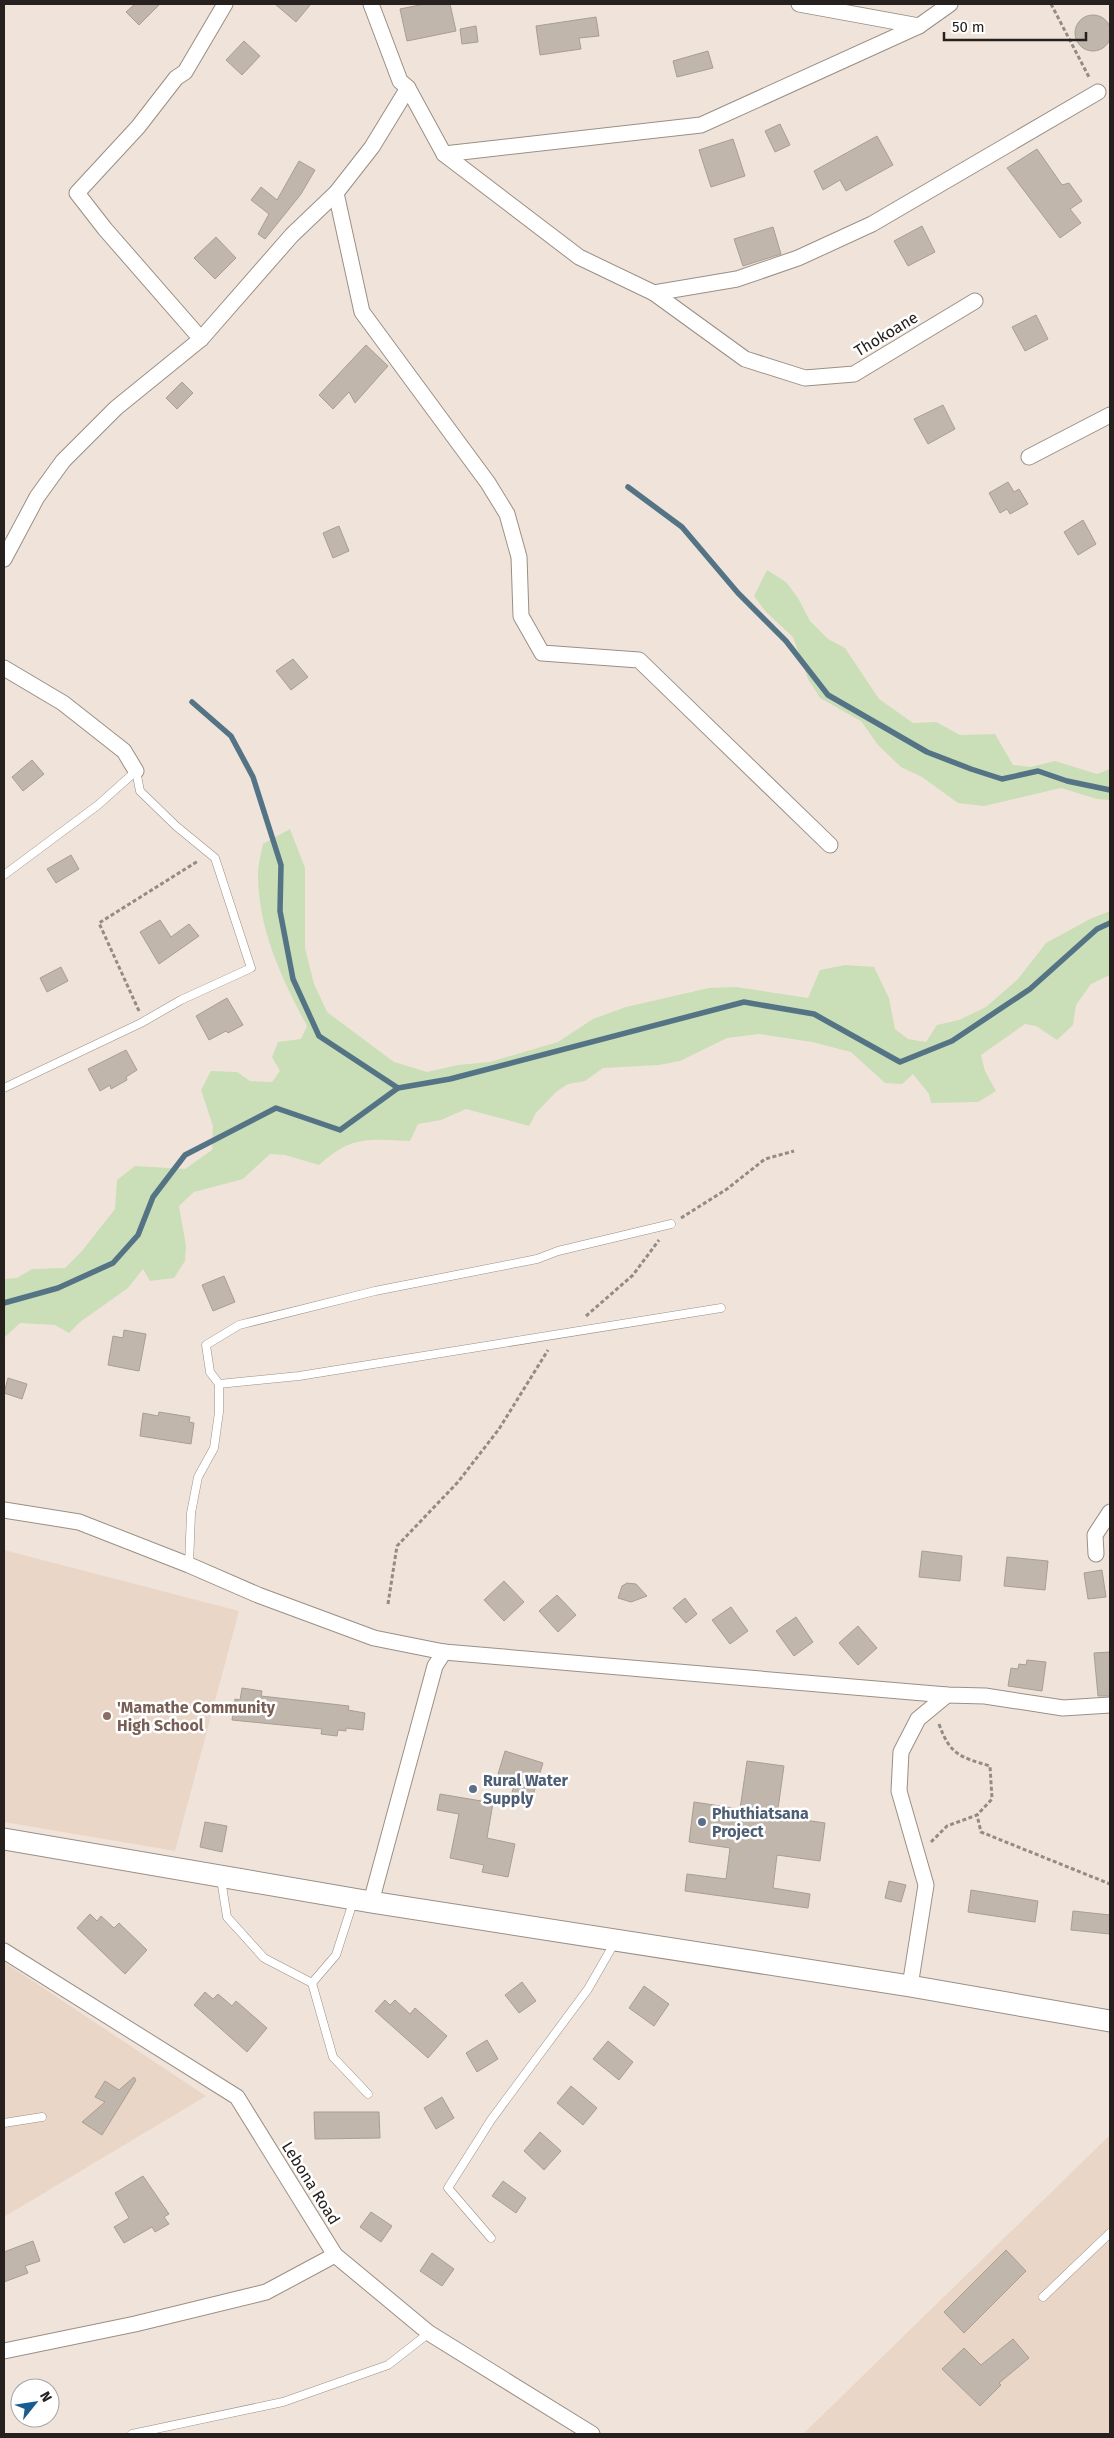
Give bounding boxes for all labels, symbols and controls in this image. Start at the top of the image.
scale bar [944,10,1086,42]
text: 50 m [952,18,985,36]
street label: Thokoane [851,308,921,360]
place label: 'Mamathe Community High School [117,1698,276,1735]
marker: 'Mamathe Community High School [101,1710,113,1722]
place label: Rural Water Supply [483,1771,569,1808]
marker: Rural Water Supply [467,1783,479,1795]
place label: Phuthiatsana Project [712,1804,809,1841]
marker: Phuthiatsana Project [696,1816,708,1828]
street label: Lebona Road [278,2138,344,2228]
north arrow [10,2378,60,2428]
text: N [36,2388,56,2405]

